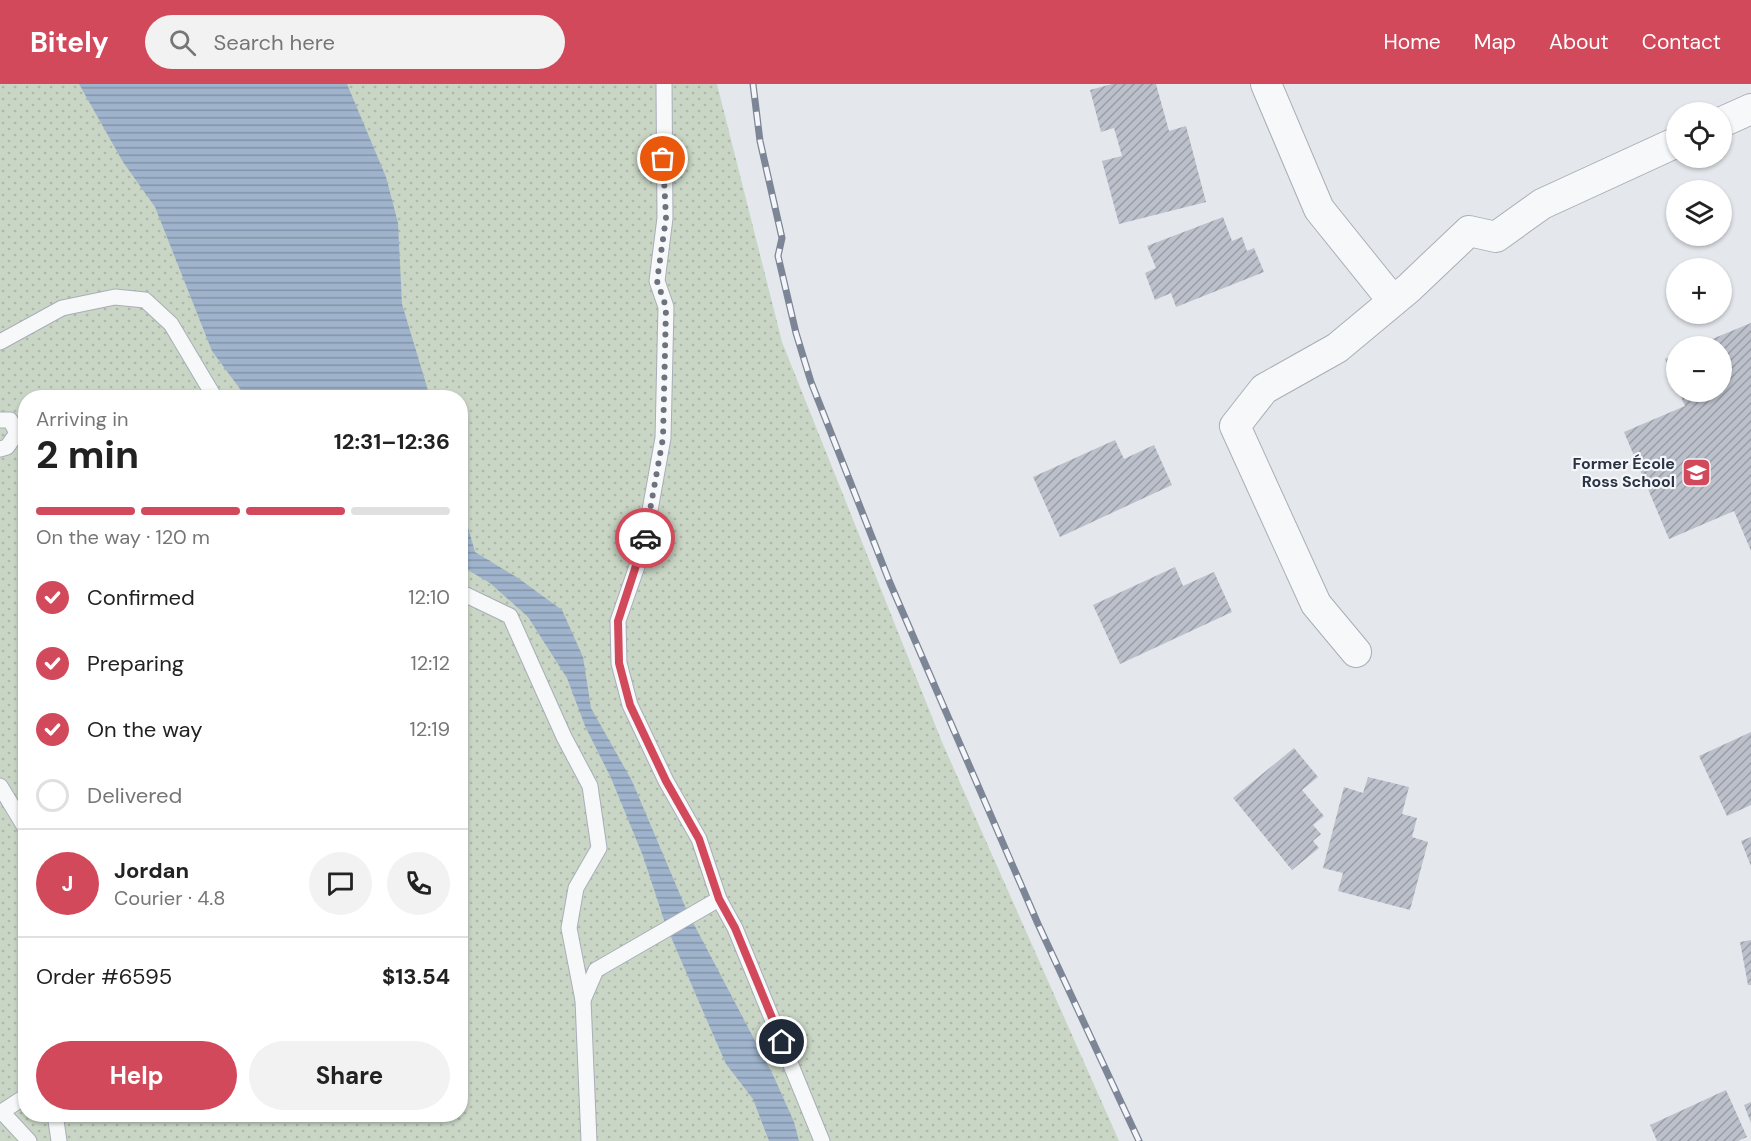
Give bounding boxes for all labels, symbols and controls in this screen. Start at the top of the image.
search box [145,15,565,69]
text: Bitely [30,24,109,61]
icon: search [166,26,199,59]
text: Search here [214,28,335,57]
text: Home [1383,28,1441,56]
text: Map [1474,28,1516,56]
text: About [1549,28,1609,56]
text: Contact [1642,28,1721,56]
map controls [1666,102,1732,402]
button: locate [1666,102,1732,168]
pin [637,133,688,184]
icon: bag [646,142,679,175]
button: layers [1666,180,1732,246]
button: + [1666,258,1732,324]
button: − [1666,336,1732,402]
text: Arriving in [36,406,128,432]
text: 12:31–12:36 [334,427,450,456]
text: 2 min [36,429,139,480]
place label: Former École Ross School [1573,453,1675,492]
school or university icon: Former École Ross School [1680,456,1712,488]
courier [615,508,675,568]
icon: car [629,522,662,555]
text: On the way · 120 m [36,524,210,550]
icon: check [36,581,69,614]
text: Confirmed [87,583,195,612]
text: 12:10 [408,584,450,610]
icon: check [36,647,69,680]
text: Preparing [87,649,184,678]
text: 12:12 [410,650,450,676]
icon: check [36,713,69,746]
text: On the way [87,715,202,744]
text: 12:19 [409,716,450,742]
text: Delivered [87,781,182,810]
button: chat [309,852,372,915]
button: phone [387,852,450,915]
text: Jordan [114,856,189,885]
text: J [62,869,73,898]
text: Courier · 4.8 [114,885,225,911]
text: Order #6595 [36,962,172,991]
text: $13.54 [382,962,450,991]
pin [756,1016,807,1067]
icon: home [765,1025,798,1058]
button: Help [36,1041,237,1110]
button: Share [249,1041,450,1110]

